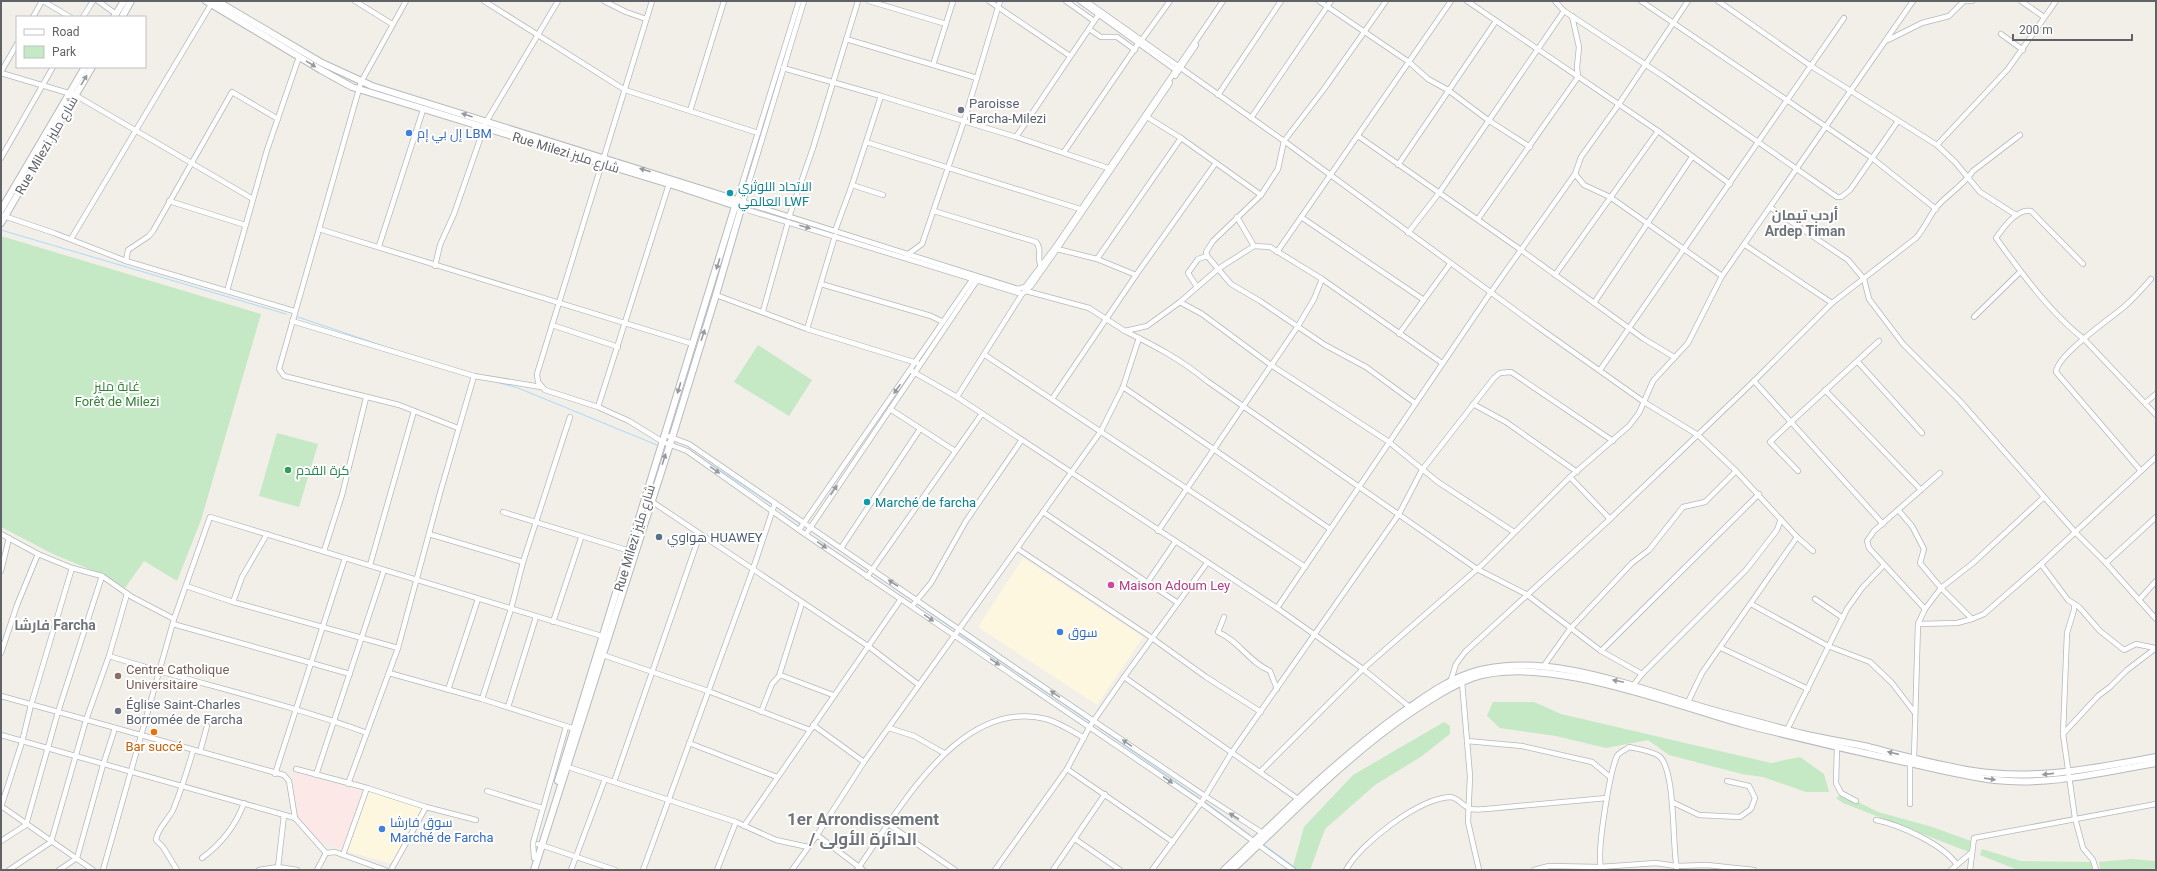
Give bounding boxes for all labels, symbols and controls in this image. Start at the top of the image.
legend [16,16,146,68]
scale bar [2013,16,2132,42]
text: 200 m [2019,23,2053,37]
text: Road [52,25,80,39]
text: Park [52,45,77,59]
one-way arrow [305,61,317,68]
one-way arrow [81,75,88,86]
street label: Rue Milezi شارع مليز [12,93,82,198]
place label: Paroisse Farcha-Milezi [969,96,1046,126]
marker: Paroisse Farcha-Milezi [956,105,966,115]
one-way arrow [461,112,473,118]
place label: إل بي إم LBM [417,126,492,144]
marker: إل بي إم LBM [404,128,414,138]
street label: Rue Milezi شارع مليز [510,129,621,177]
one-way arrow [639,167,651,173]
place label: الاتحاد اللوثري العالمي LWF [738,179,812,212]
marker: الاتحاد اللوثري العالمي LWF [725,188,735,198]
district label: أردب تيمان Ardep Timan [1765,206,1845,239]
one-way arrow [799,224,811,230]
one-way arrow [715,258,721,270]
one-way arrow [700,329,706,341]
park label: غابة مليز Forêt de Milezi [75,379,159,409]
one-way arrow [676,382,682,394]
one-way arrow [893,383,901,394]
one-way arrow [661,453,667,465]
place label: كرة القدم [296,463,349,480]
marker: كرة القدم [283,465,293,475]
one-way arrow [710,466,720,474]
street label: Rue Milezi شارع مليز [611,483,659,594]
one-way arrow [830,484,838,495]
place label: Marché de farcha [875,495,976,510]
marker: Marché de farcha [862,497,872,507]
place label: هواوي HUAWEY [667,530,763,548]
marker: هواوي HUAWEY [654,532,664,542]
one-way arrow [816,541,827,549]
place label: Maison Adoum Ley [1119,578,1230,593]
one-way arrow [888,579,898,587]
marker: Maison Adoum Ley [1106,580,1116,590]
one-way arrow [924,614,934,622]
district label: فارشا Farcha [14,617,96,633]
place label: سوق [1068,625,1097,640]
marker: سوق [1055,627,1065,637]
one-way arrow [990,658,1001,666]
place label: Centre Catholique Universitaire [126,662,229,692]
marker: Centre Catholique Universitaire [113,671,123,681]
one-way arrow [1612,678,1624,684]
one-way arrow [1049,690,1060,698]
place label: Église Saint-Charles Borromée de Farcha [126,697,243,727]
marker: Église Saint-Charles Borromée de Farcha [113,706,123,716]
marker: Bar succé [149,727,159,737]
place label: Bar succé [125,739,183,754]
one-way arrow [1121,739,1132,747]
one-way arrow [1886,750,1898,756]
one-way arrow [2042,771,2054,777]
one-way arrow [1163,776,1174,784]
one-way arrow [1984,776,1996,782]
district label: 1er Arrondissement / الدائرة الأولى [787,809,939,849]
one-way arrow [1228,812,1240,819]
place label: سوق فارشا Marché de Farcha [390,815,494,845]
marker: سوق فارشا Marché de Farcha [377,824,387,834]

